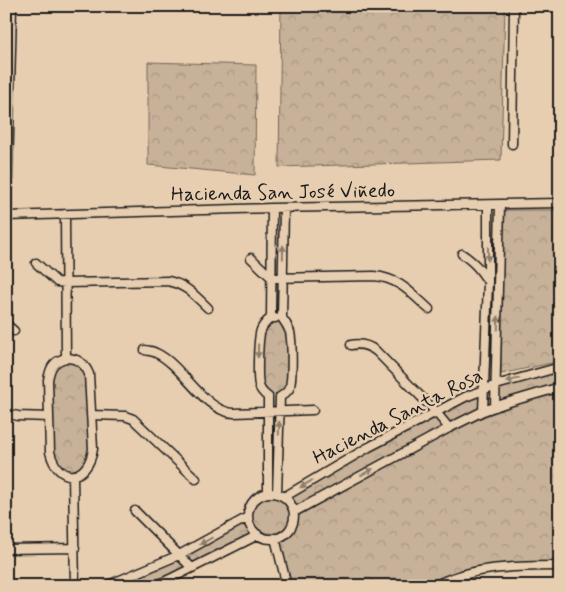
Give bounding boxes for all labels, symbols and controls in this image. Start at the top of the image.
street label: Hacienda San José Viñedo [171,178,395,208]
one-way arrow [279,244,287,260]
one-way arrow [484,246,492,262]
one-way arrow [494,315,502,331]
one-way arrow [254,343,262,359]
street label: Hacienda Santa Rosa [308,362,488,472]
one-way arrow [505,376,520,384]
one-way arrow [275,420,283,436]
one-way arrow [361,468,374,477]
one-way arrow [299,480,312,489]
one-way arrow [199,536,212,545]

